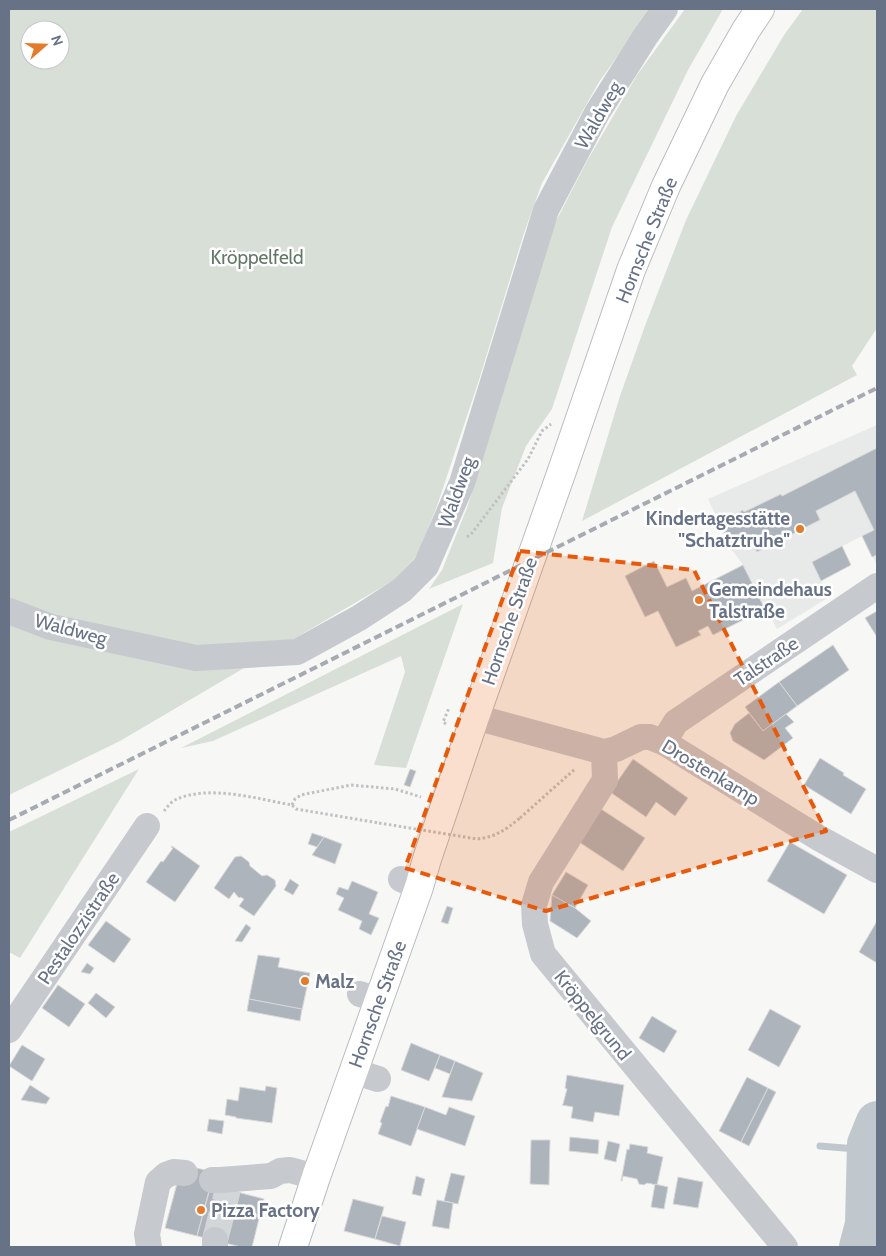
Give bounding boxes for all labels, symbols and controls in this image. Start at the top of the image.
north arrow [20,20,70,70]
text: N [47,33,67,48]
street label: Waldweg [570,77,627,153]
street label: Hornsche Straße [611,174,682,307]
park label: Kröppelfeld [210,246,304,269]
street label: Waldweg [433,453,480,531]
place label: Kindertagesstätte "Schatztruhe" [646,507,790,552]
marker: Kindertagesstätte "Schatztruhe" [794,523,806,535]
street label: Hornsche Straße [477,554,542,688]
place label: Gemeindehaus Talstraße [709,578,832,623]
marker: Gemeindehaus Talstraße [693,594,705,606]
street label: Waldweg [32,609,110,650]
street label: Talstraße [730,631,803,691]
street label: Drostenkamp [658,734,763,810]
street label: Pestalozzistraße [32,868,124,989]
street label: Hornsche Straße [344,937,411,1071]
street label: Kröppelgrund [549,966,636,1065]
place label: Malz [315,970,354,993]
marker: Malz [299,975,311,987]
place label: Pizza Factory [211,1199,320,1222]
marker: Pizza Factory [195,1204,207,1216]

